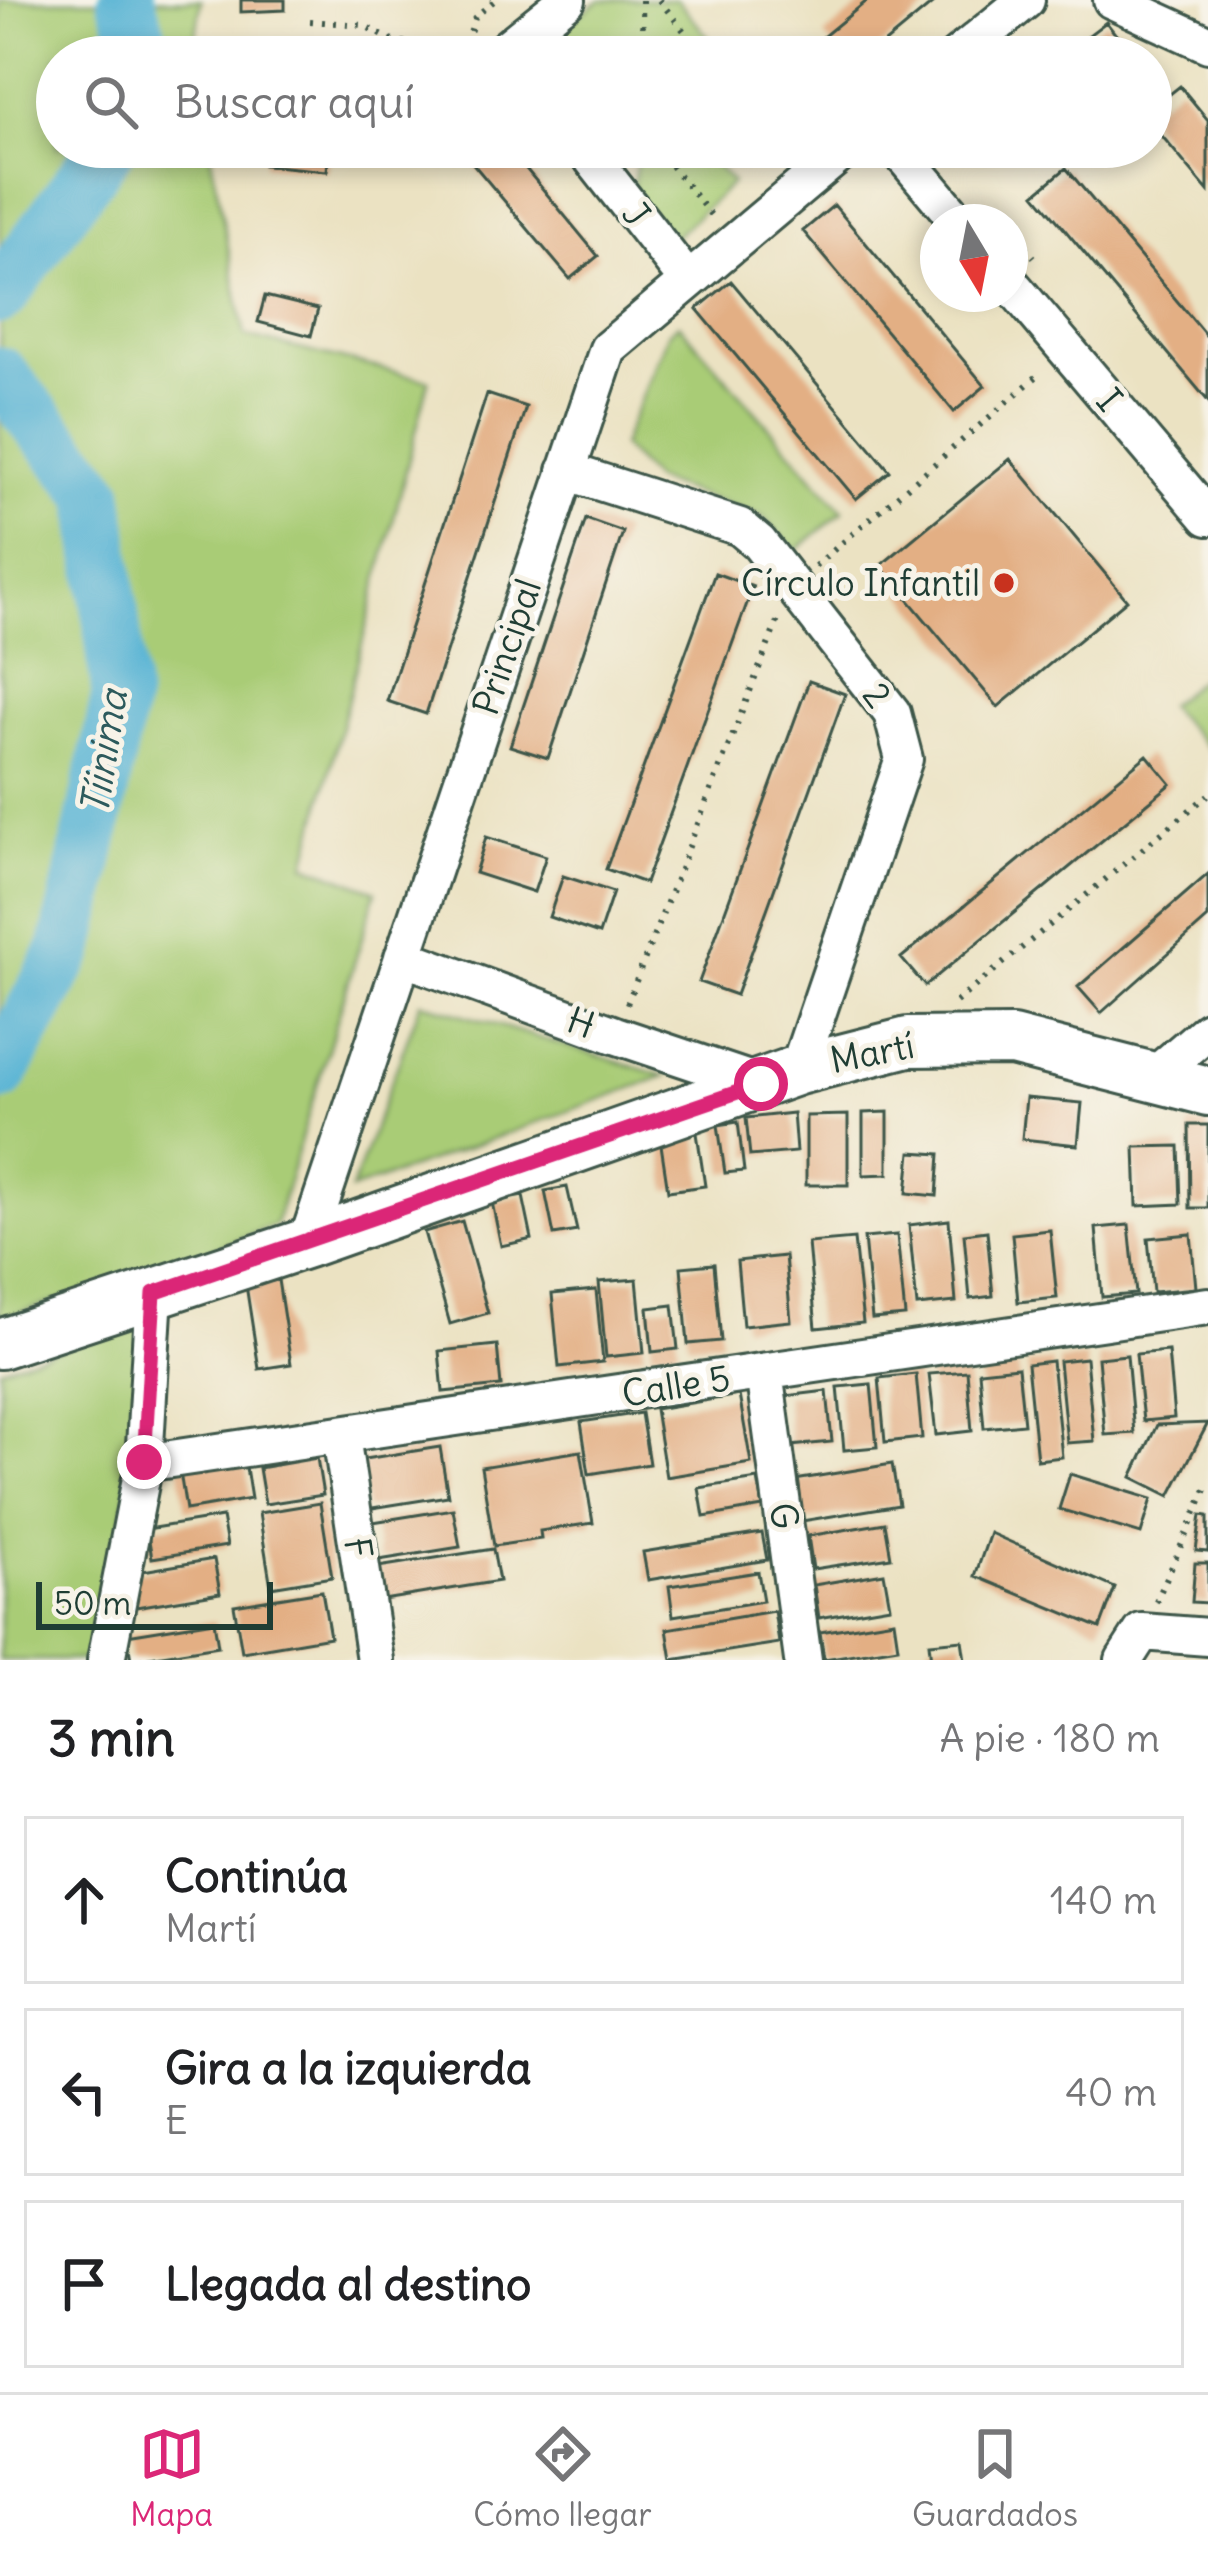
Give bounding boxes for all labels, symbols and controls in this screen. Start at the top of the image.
search box [36,36,1172,168]
icon: search [78,69,144,135]
text: Buscar aquí [174,74,414,130]
street label: J [612,193,660,235]
north arrow [920,204,1028,312]
street label: I [1087,380,1131,420]
place label: Círculo Infantil [741,561,980,606]
marker: Círculo Infantil [991,570,1017,596]
street label: Principal [463,573,551,721]
street label: 2 [853,674,901,716]
water label: Tíinima [70,684,138,818]
street label: H [561,997,601,1049]
street label: Martí [826,1023,918,1083]
route start [734,1057,788,1111]
street label: Calle 5 [619,1355,733,1417]
route end [117,1435,171,1489]
street label: G [760,1500,808,1532]
street label: F [334,1534,382,1562]
scale bar [36,1576,273,1629]
text: 50 m [54,1582,131,1624]
text: 3 min [48,1706,175,1770]
text: A pie · 180 m [939,1714,1160,1763]
text: Continúa [165,1848,348,1904]
icon: ahead [51,1867,117,1933]
text: 140 m [1050,1876,1157,1925]
text: Martí [165,1904,256,1953]
text: Gira a la izquierda [165,2040,532,2096]
icon: left [51,2059,117,2125]
text: 40 m [1065,2068,1157,2117]
text: E [165,2096,188,2145]
icon: arrive [51,2251,117,2317]
text: Llegada al destino [165,2256,531,2312]
tab: Mapa [130,2421,213,2535]
tab: Cómo llegar [473,2421,652,2535]
tab: Guardados [912,2421,1078,2535]

